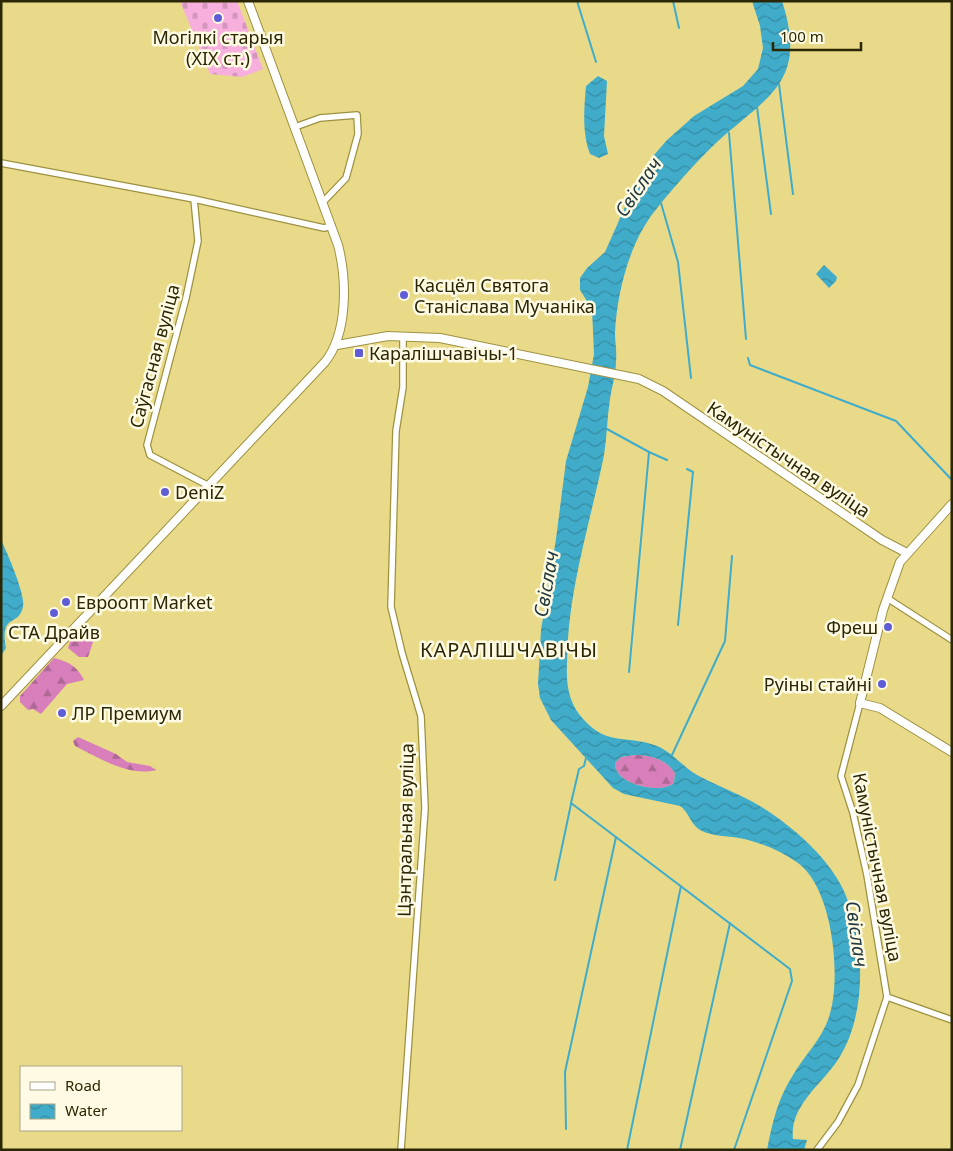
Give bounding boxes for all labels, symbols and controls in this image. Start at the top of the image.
marker: Могілкі старыя (XIX ст.) [212,12,224,24]
scale bar [773,20,860,52]
place label: Могілкі старыя (XIX ст.) [152,25,284,70]
text: 100 m [780,26,824,46]
water label: Свіслач [609,152,668,222]
place label: Касцёл Святога Станіслава Мучаніка [414,273,595,318]
street label: Саўгасная вуліца [123,281,185,431]
marker: Касцёл Святога Станіслава Мучаніка [398,289,410,301]
place label: Каралішчавічы-1 [369,341,518,365]
marker: Каралішчавічы-1 [353,347,365,359]
street label: Камуністычная вуліца [703,395,875,523]
place label: DeniZ [175,480,224,504]
marker: DeniZ [159,486,171,498]
water label: Свіслач [527,549,565,619]
place label: Евроопт Market [76,590,213,614]
marker: Евроопт Market [60,596,72,608]
marker: СТА Драйв [48,607,60,619]
place label: Фреш [826,615,878,639]
place label: СТА Драйв [8,620,100,644]
marker: Фреш [882,621,894,633]
district label: КАРАЛІШЧАВІЧЫ [420,636,598,663]
place label: Руіны стайні [764,672,872,696]
marker: Руіны стайні [876,678,888,690]
place label: ЛР Премиум [72,701,182,725]
marker: ЛР Премиум [56,707,68,719]
street label: Цэнтральная вуліца [391,743,419,917]
street label: Камуністычная вуліца [848,771,908,963]
water label: Свіслач [839,899,875,969]
legend [20,1066,182,1131]
text: Road [65,1075,101,1095]
text: Water [65,1100,107,1120]

